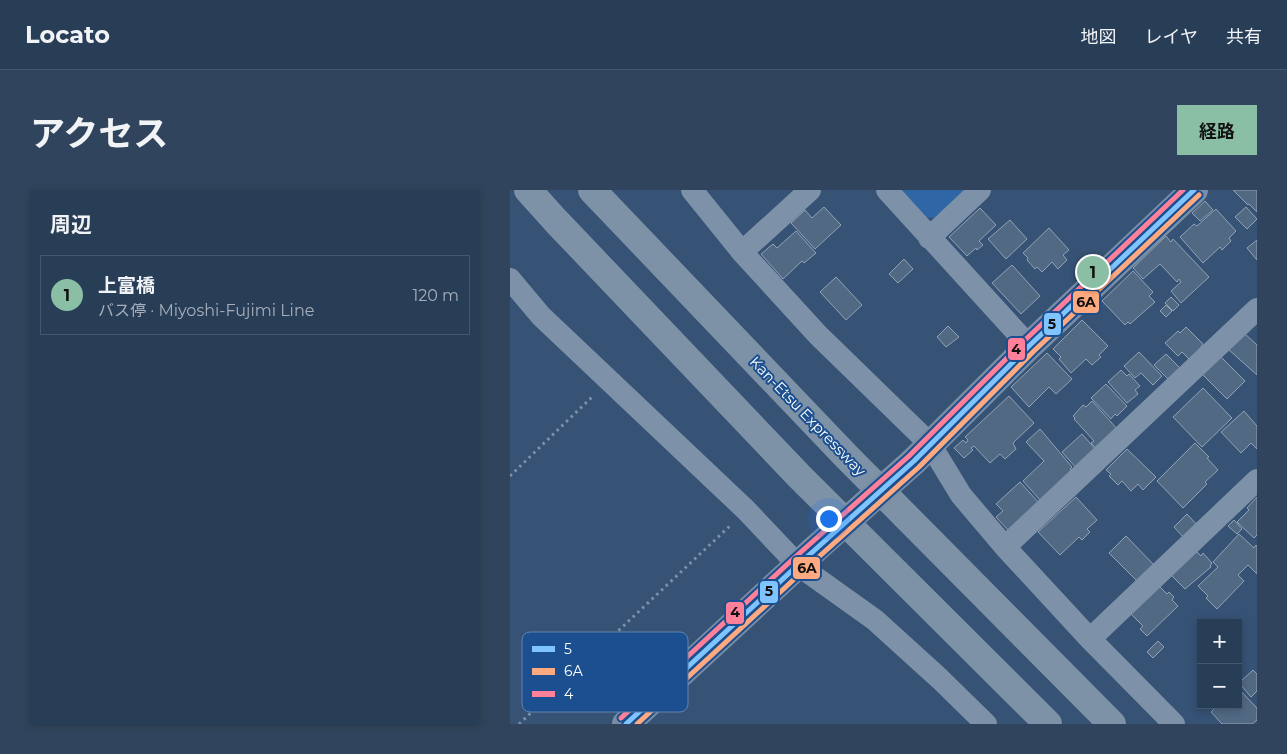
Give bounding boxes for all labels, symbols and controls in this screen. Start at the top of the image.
text: Locato [25,20,110,49]
text: 地図 [1081,26,1117,48]
text: レイヤ [1145,26,1198,48]
text: 共有 [1226,26,1262,48]
button: 経路 [1177,105,1257,155]
text: アクセス [30,112,168,155]
text: 周辺 [50,212,92,237]
pin: 1 [1077,253,1109,291]
text: 上富橋 [98,274,155,297]
text: 1 [64,286,70,305]
text: 120 m [412,286,459,305]
line badge: 6A [1072,290,1100,314]
text: 6A [1076,293,1096,311]
text: バス停 · Miyoshi-Fujimi Line [98,301,314,320]
line badge: 5 [1043,312,1062,336]
text: 5 [1048,315,1056,333]
line badge: 4 [1007,337,1026,361]
text: 4 [1011,340,1021,358]
street label: Kan-Etsu Expressway [746,352,871,481]
your location [816,506,842,532]
line badge: 6A [792,556,821,580]
text: 6A [797,559,817,577]
line badge: 5 [759,580,779,604]
text: 5 [765,582,773,600]
line badge: 4 [725,601,745,625]
text: 4 [730,603,740,621]
map controls [1197,619,1242,709]
button: + [1197,619,1242,664]
legend [522,632,688,712]
text: 5 [564,640,572,658]
text: 6A [564,662,584,680]
button: − [1197,664,1242,709]
text: 4 [564,685,574,703]

